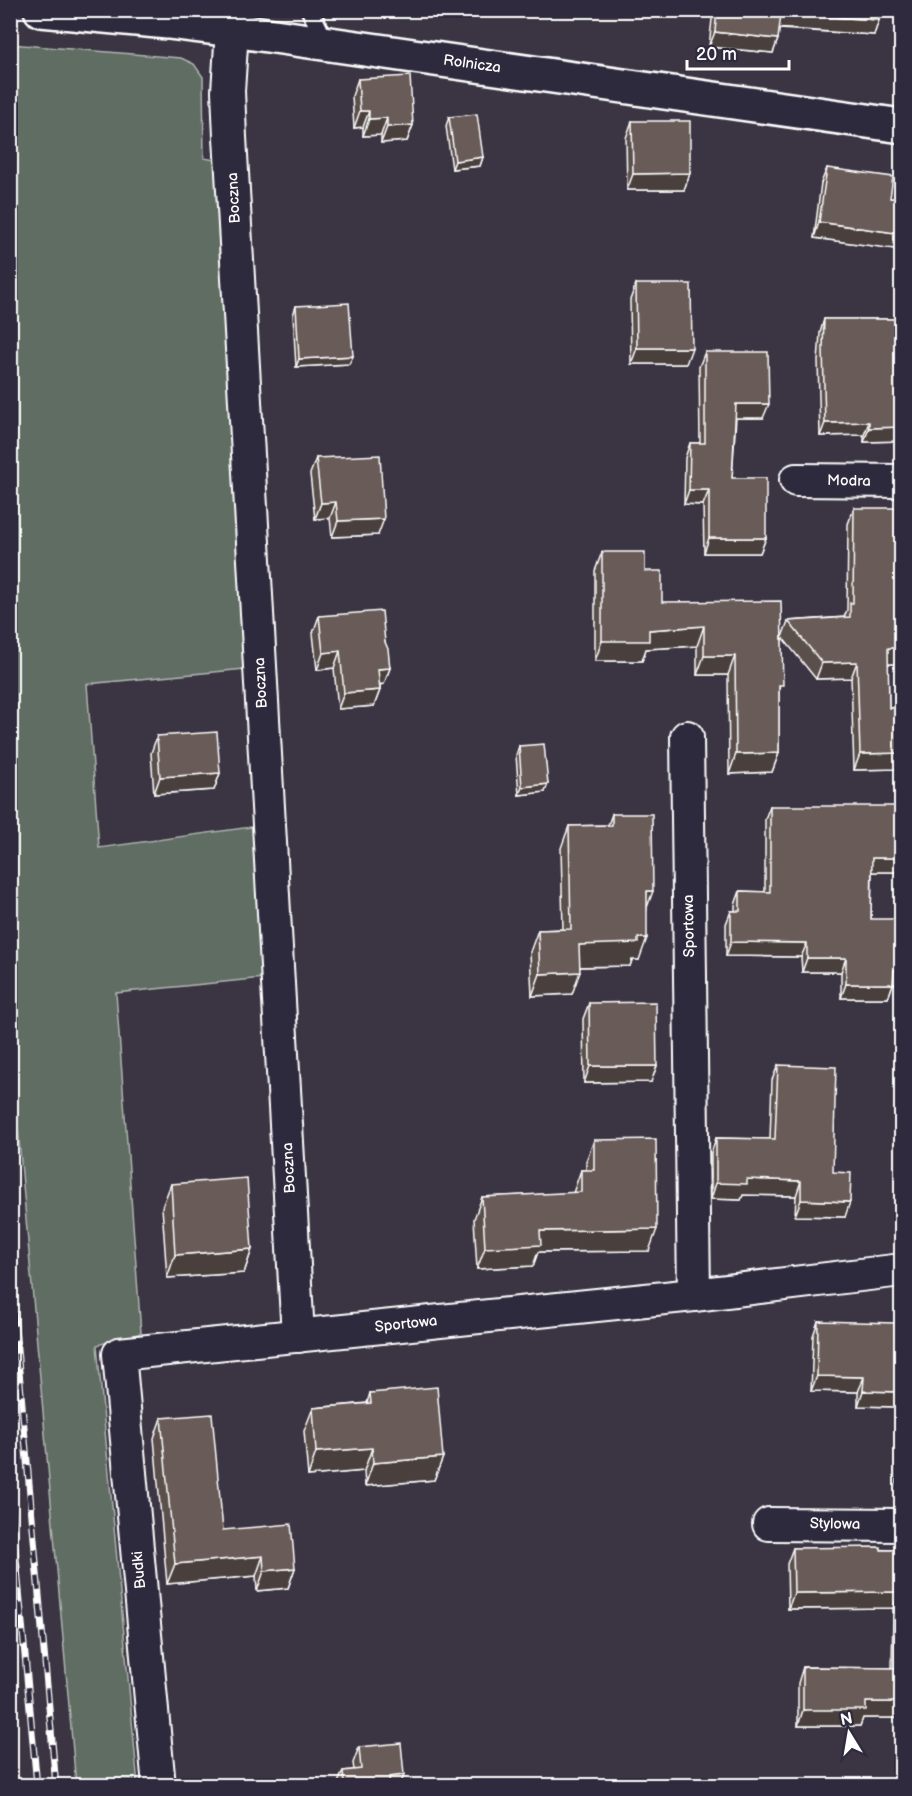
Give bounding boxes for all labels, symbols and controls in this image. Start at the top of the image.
scale bar [687,33,789,71]
text: 20 m [696,44,737,65]
street label: Rolnicza [442,51,502,77]
street label: Boczna [223,172,245,224]
street label: Modra [827,471,871,491]
street label: Boczna [250,657,272,709]
street label: Sportowa [679,894,699,958]
street label: Boczna [278,1142,300,1194]
street label: Sportowa [374,1311,438,1337]
street label: Stylowa [810,1514,860,1534]
street label: Budki [128,1550,150,1590]
north arrow [819,1703,879,1763]
text: N [839,1709,854,1730]

